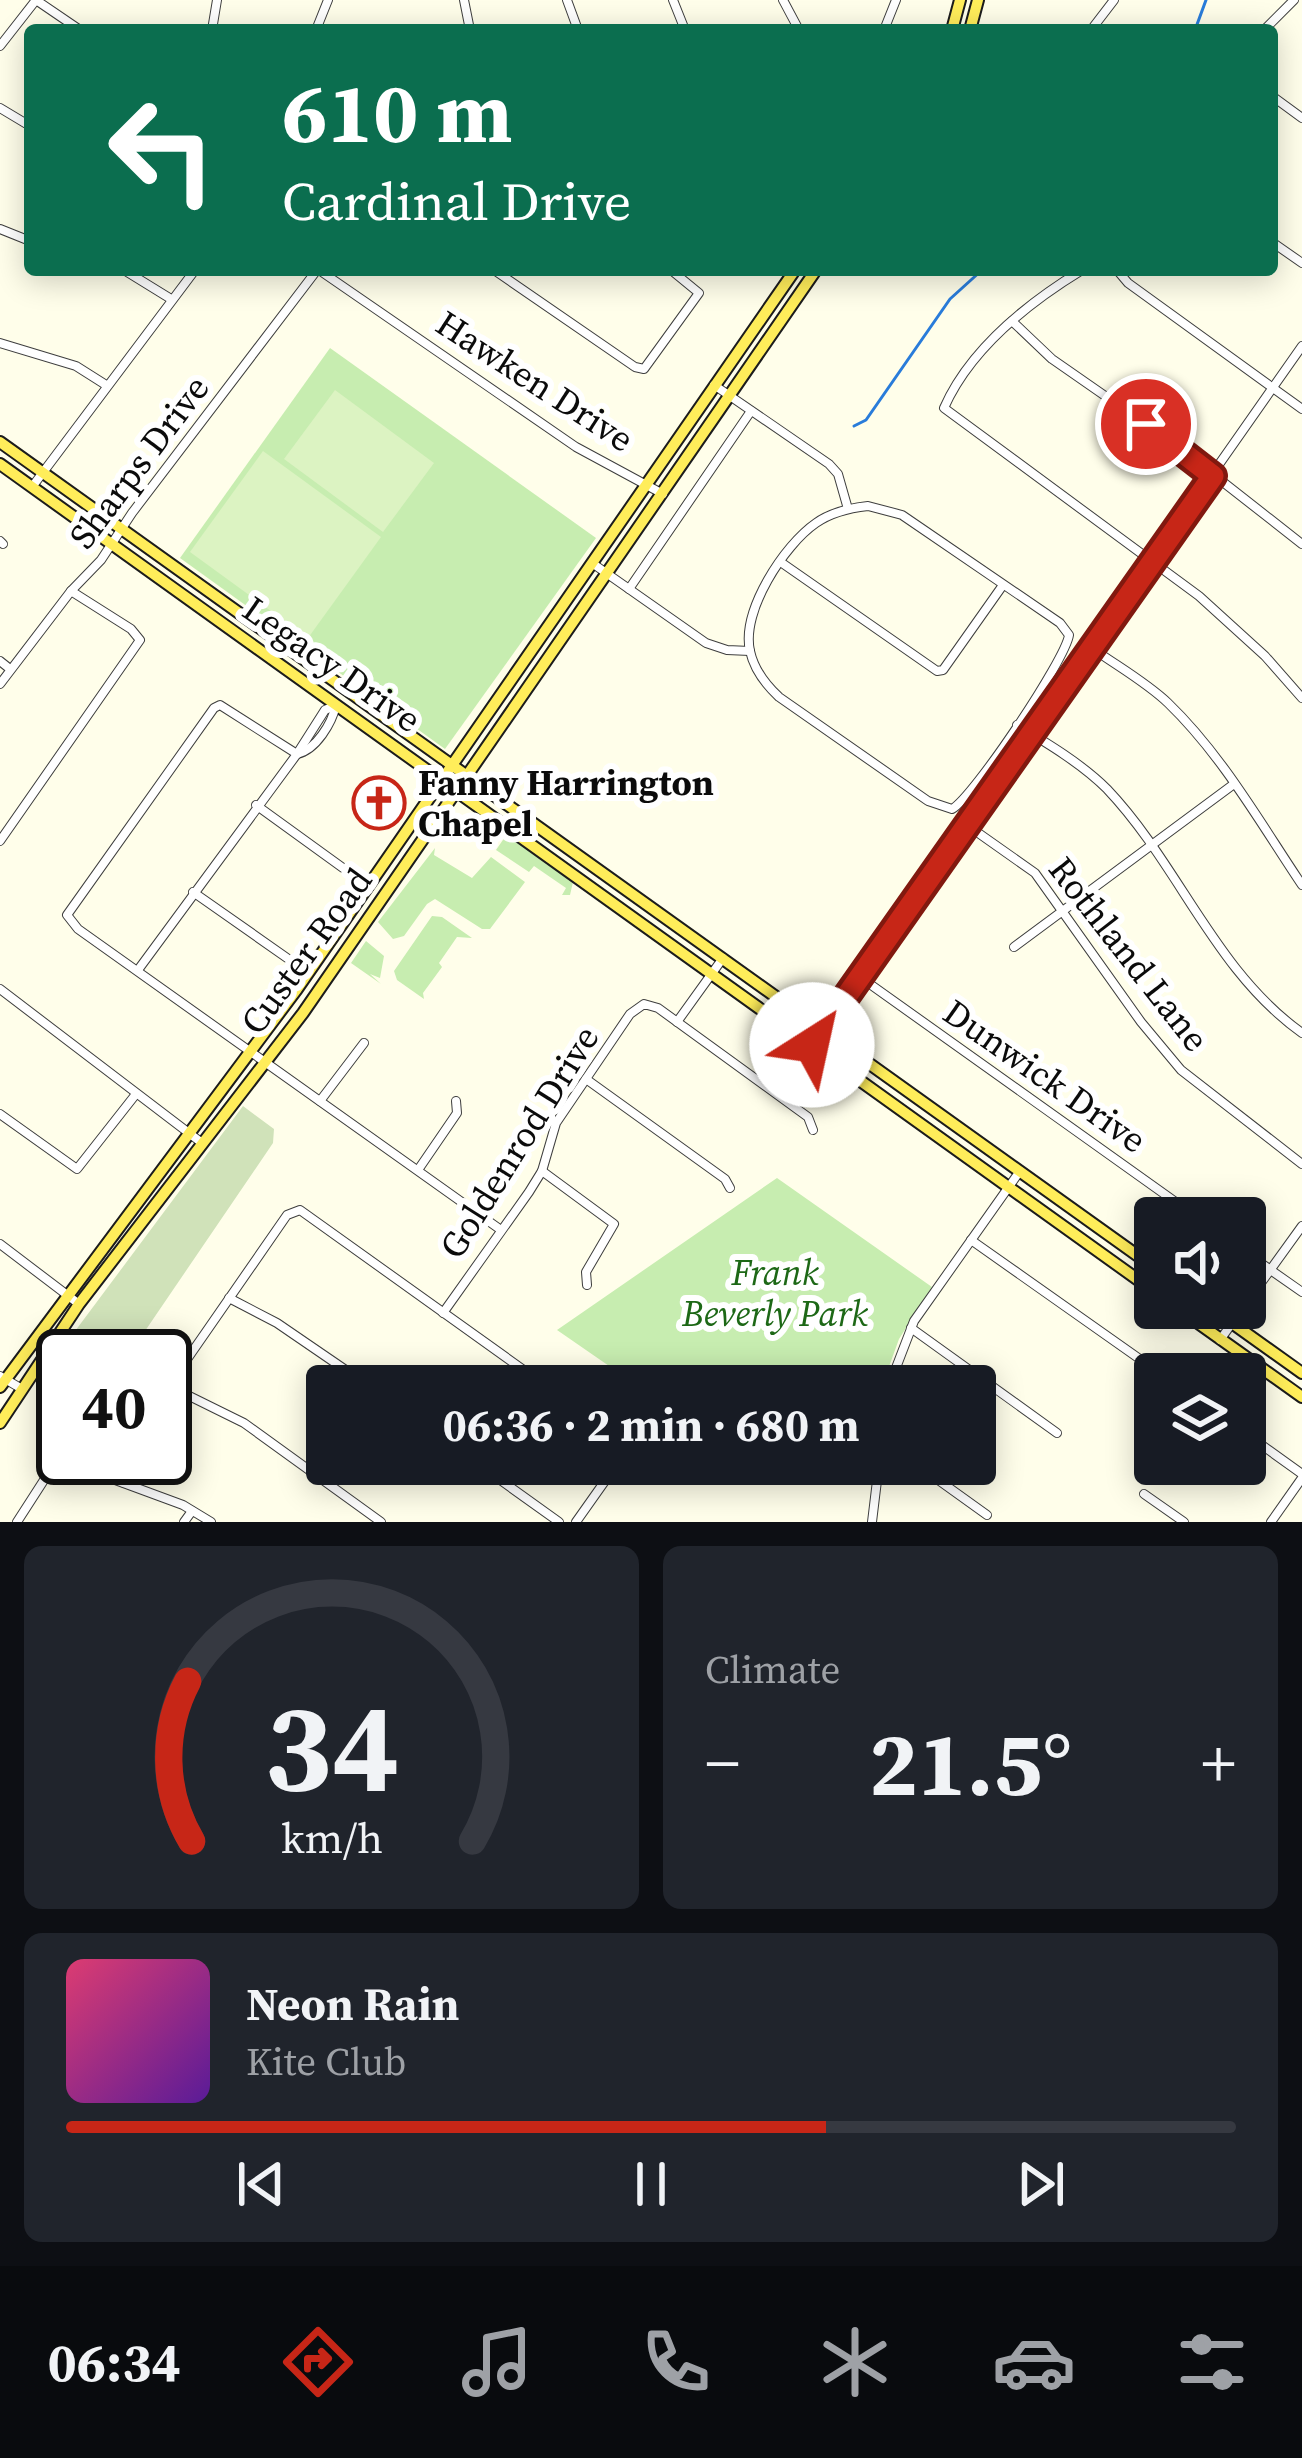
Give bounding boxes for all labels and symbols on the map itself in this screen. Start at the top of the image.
street label: Hawken Drive [427,299,643,463]
street label: Sharps Drive [58,365,220,559]
pin [1095,373,1197,475]
street label: Legacy Drive [233,584,431,744]
place label: Fanny Harrington Chapel [418,758,714,848]
church icon: Fanny Harrington Chapel [351,775,407,831]
street label: Rothland Lane [1037,846,1221,1062]
street label: Custer Road [229,858,383,1044]
position arrow [749,982,875,1108]
street label: Dunwick Drive [934,988,1156,1164]
street label: Goldenrod Drive [428,1016,610,1268]
park label: Frank Beverly Park [681,1248,869,1338]
speed limit sign: 40 [36,1329,192,1485]

